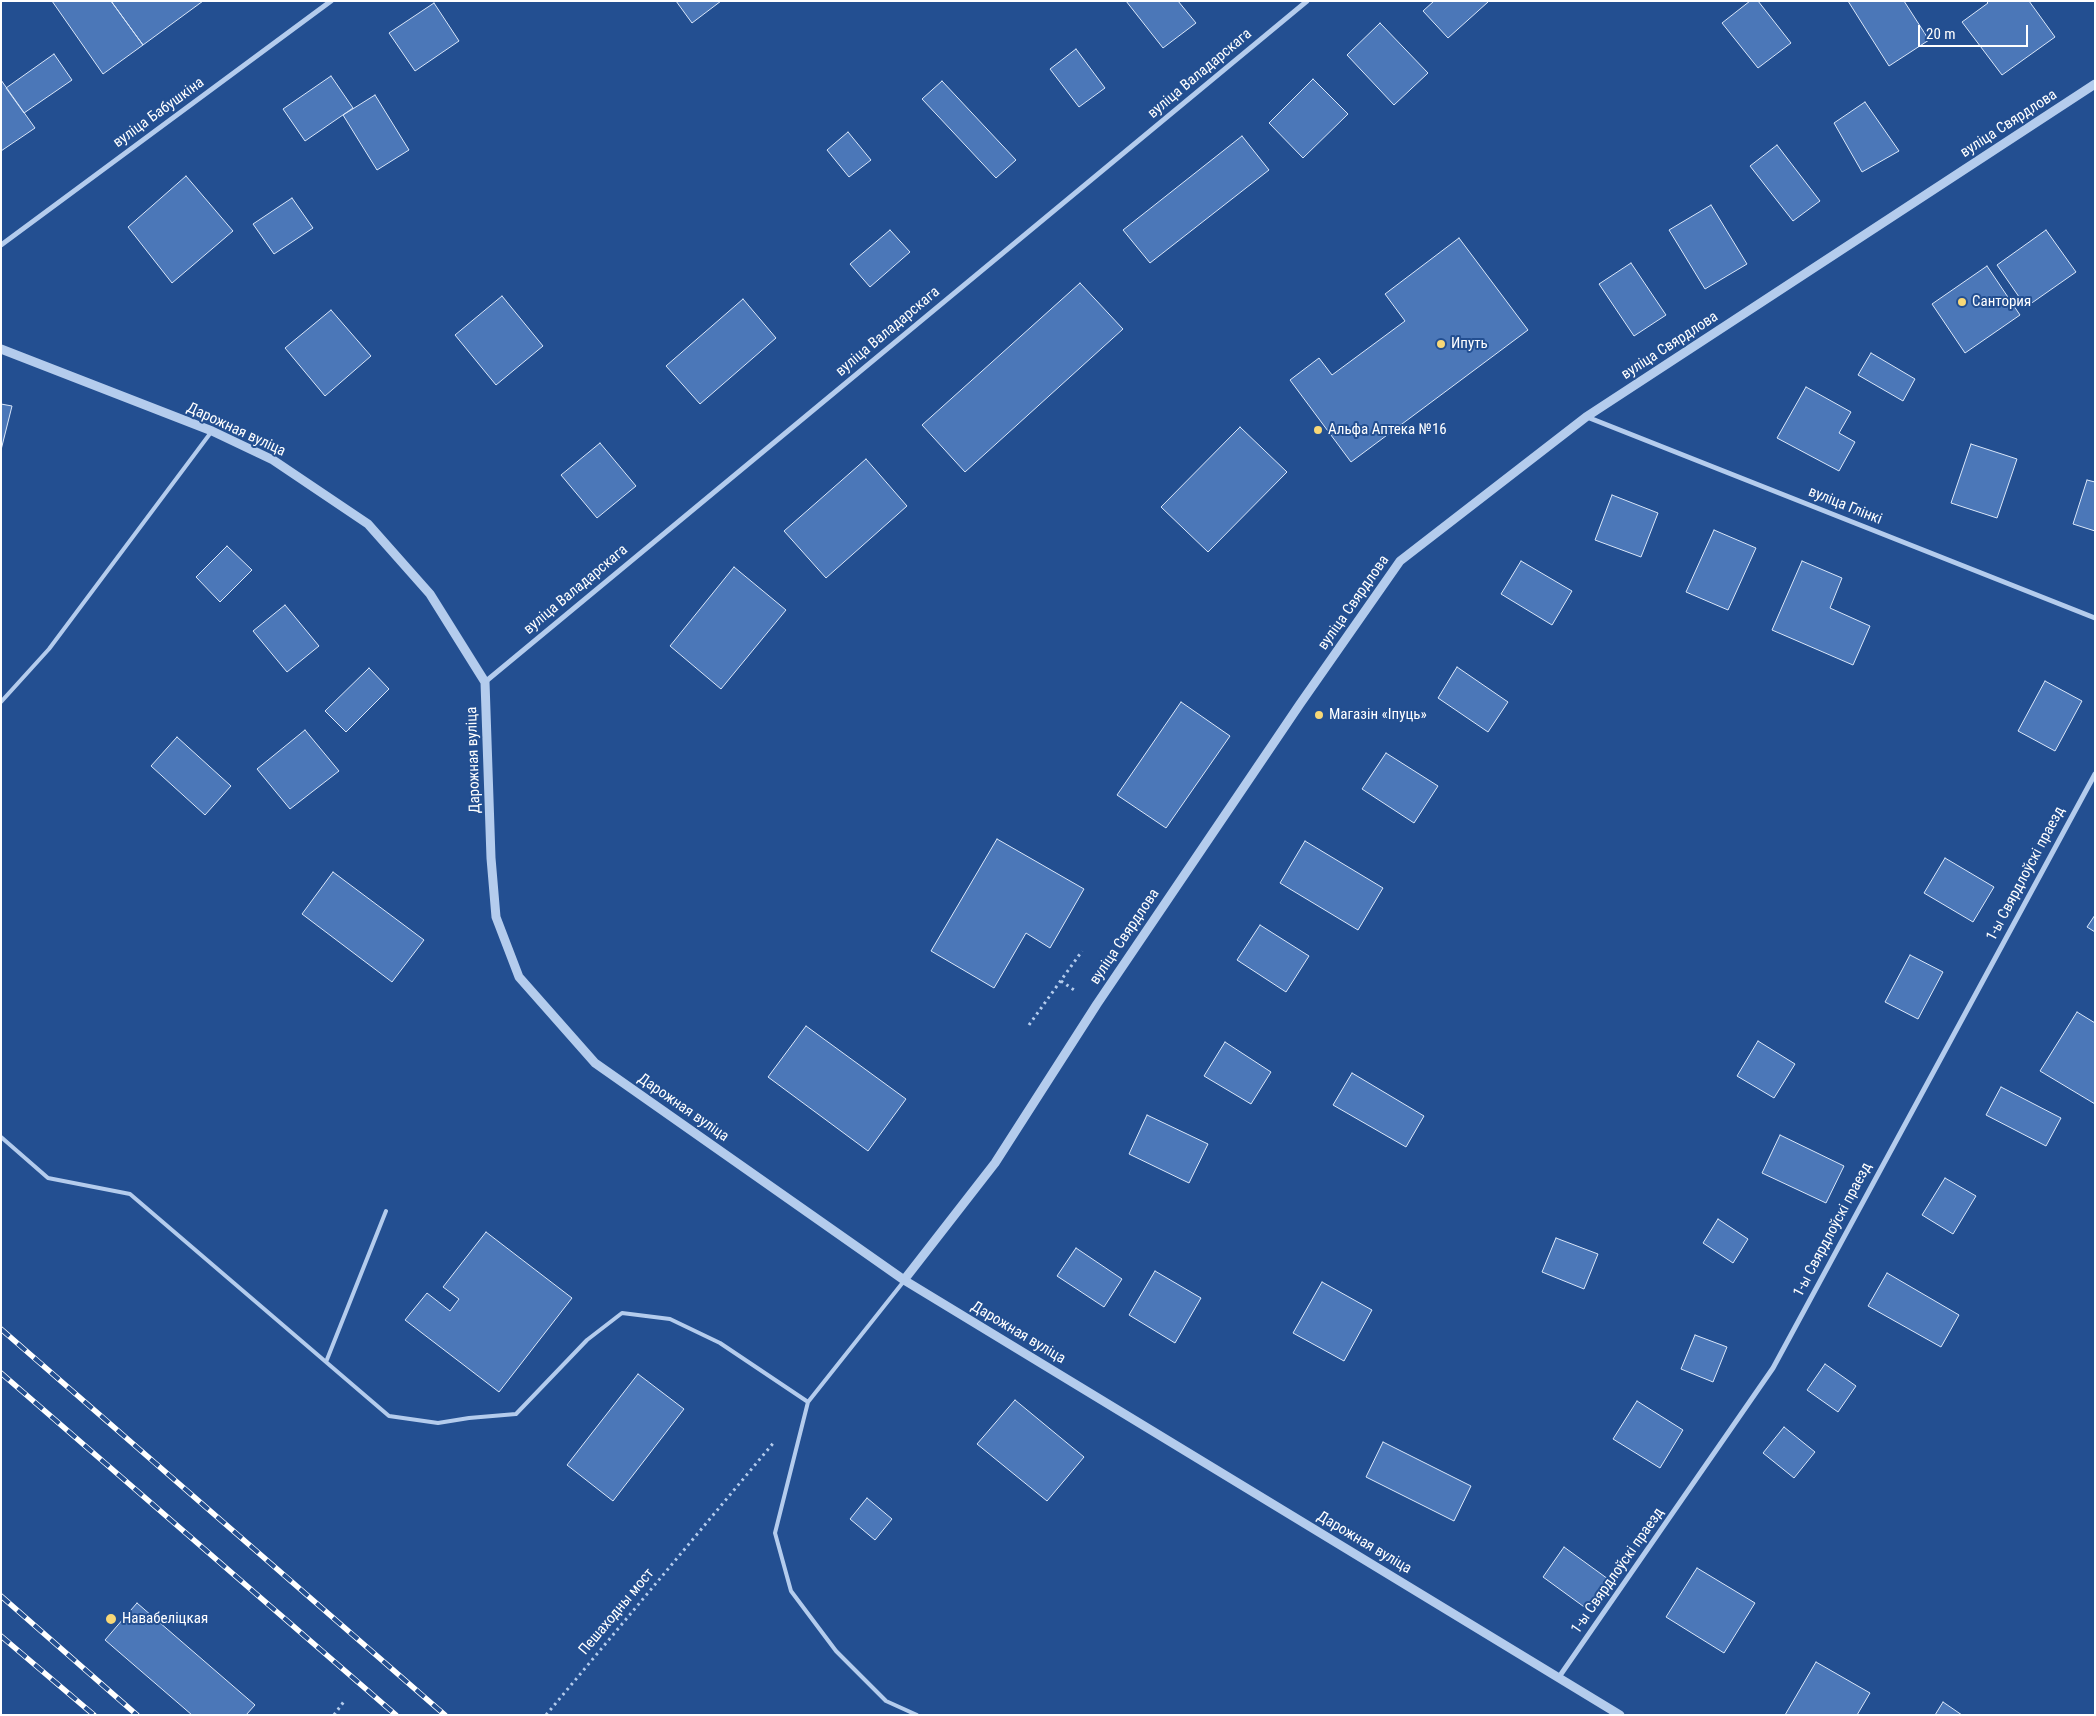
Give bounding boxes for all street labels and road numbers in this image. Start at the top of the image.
street label: вуліца Валадарскага [1144,25,1256,123]
street label: вуліца Бабушкіна [110,74,208,152]
street label: вуліца Свярдлова [1957,86,2061,162]
street label: вуліца Валадарскага [832,283,944,381]
street label: вуліца Свярдлова [1618,308,1722,384]
street label: Дарожная вуліца [184,399,288,461]
street label: вуліца Глінкі [1805,483,1885,529]
street label: вуліца Валадарскага [520,541,632,639]
street label: вуліца Свярдлова [1315,552,1393,654]
street label: Дарожная вуліца [463,706,485,814]
street label: 1-ы Свярдлоўскі праезд [1983,804,2069,944]
street label: вуліца Свярдлова [1086,886,1164,988]
street label: Дарожная вуліца [634,1070,732,1146]
street label: 1-ы Свярдлоўскі праезд [1790,1160,1876,1300]
street label: Дарожная вуліца [968,1298,1068,1368]
street label: 1-ы Свярдлоўскі праезд [1568,1505,1668,1637]
street label: Дарожная вуліца [1314,1508,1414,1578]
street label: Пешаходны мост [576,1565,658,1659]

